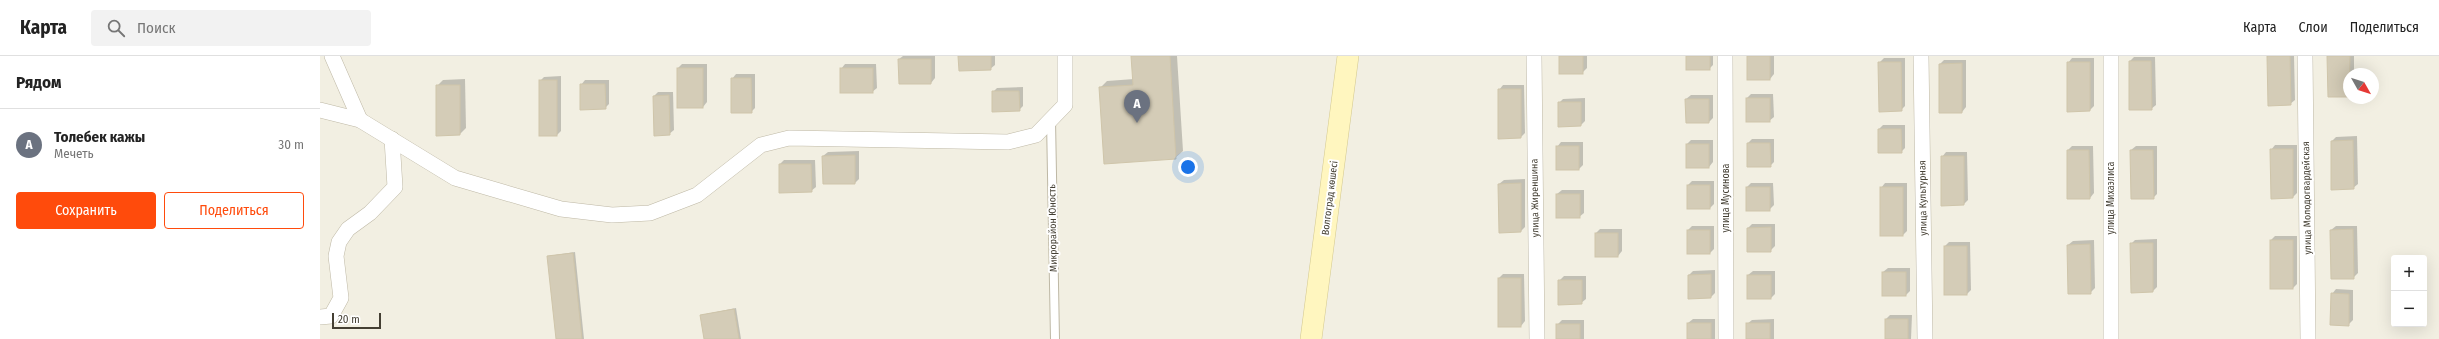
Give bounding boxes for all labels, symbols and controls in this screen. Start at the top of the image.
search box [91,10,371,46]
text: Карта [20,16,67,39]
icon: search [105,17,127,39]
text: Поиск [137,19,175,37]
text: Карта [2243,19,2277,36]
text: Слои [2299,19,2328,36]
text: Поделиться [2350,19,2419,36]
north arrow [2343,68,2379,104]
text: Рядом [16,72,61,93]
pin: A [1124,90,1150,123]
text: Толебек кажы [54,128,145,146]
text: A [25,137,33,152]
text: 30 m [278,137,304,152]
street label: улица Молодогвардейская [2300,141,2314,255]
text: Мечеть [54,146,94,161]
your location [1178,157,1198,177]
street label: улица Жиреншина [1528,159,1542,237]
street label: Волгоград көшесі [1318,160,1341,236]
street label: улица Культурная [1916,160,1930,236]
street label: улица Михаэлиса [2105,161,2117,234]
street label: улица Мусинова [1720,163,1732,233]
street label: Микрорайон Юность [1046,184,1060,272]
button: Сохранить [16,192,156,229]
button: Поделиться [164,192,304,229]
map controls [2391,255,2427,327]
button: + [2391,255,2427,291]
button: − [2391,291,2427,327]
scale bar [332,311,381,330]
text: 20 m [338,313,360,326]

